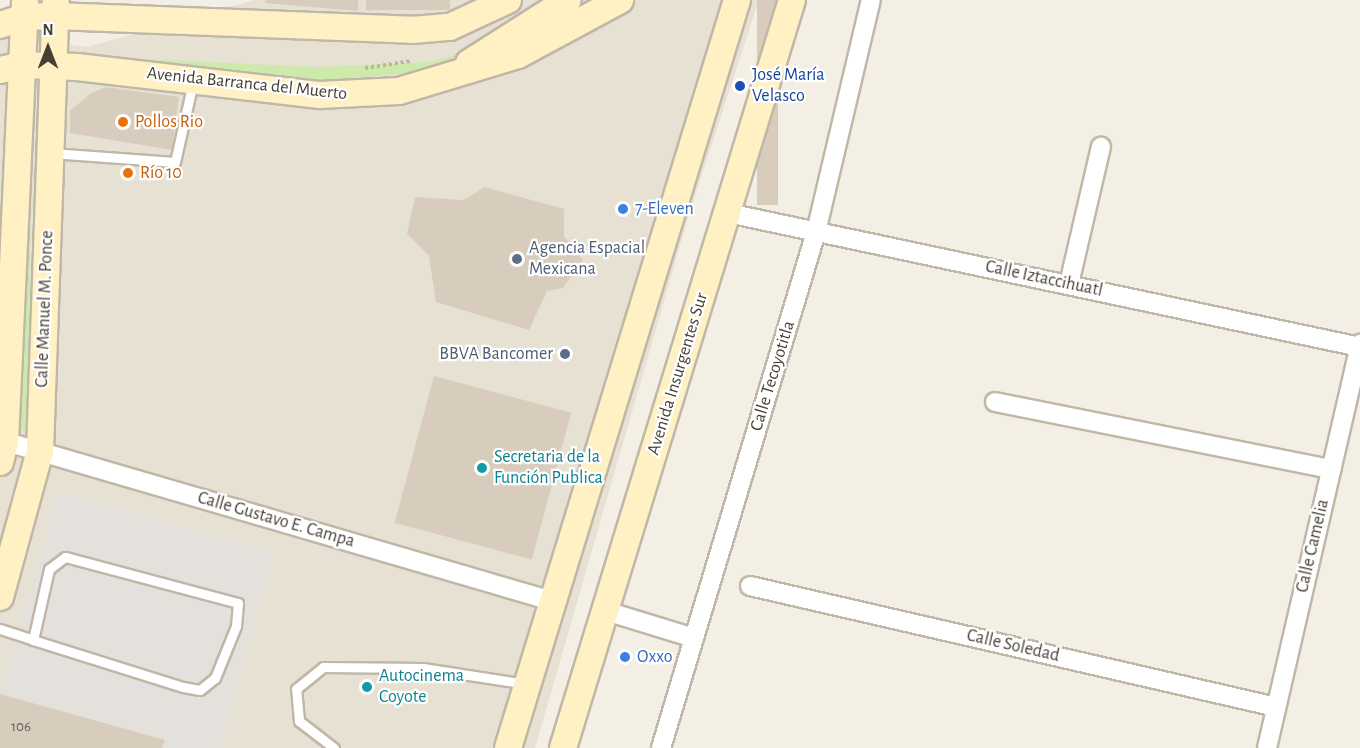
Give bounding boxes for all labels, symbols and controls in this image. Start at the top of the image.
north arrow [18,18,78,78]
text: N [42,22,54,38]
street label: Avenida Barranca del Muerto [146,63,348,105]
place label: José María Velasco [752,65,825,107]
marker: José María Velasco [733,79,747,93]
place label: Pollos Rio [135,111,203,133]
marker: Pollos Rio [116,115,130,129]
place label: Río 10 [140,162,182,184]
marker: Río 10 [121,166,135,180]
place label: 7-Eleven [635,198,694,220]
marker: 7-Eleven [616,202,630,216]
street label: Calle Manuel M. Ponce [31,230,59,388]
place label: Agencia Espacial Mexicana [529,238,645,280]
marker: Agencia Espacial Mexicana [510,252,524,266]
street label: Calle Iztaccihuatl [983,256,1105,302]
street label: Avenida Insurgentes Sur [643,290,713,458]
street label: Calle Tecoyotitla [746,318,800,434]
place label: BBVA Bancomer [439,343,553,365]
marker: BBVA Bancomer [558,347,572,361]
place label: Secretaria de la Función Publica [494,447,603,490]
marker: Secretaria de la Función Publica [475,461,489,475]
street label: Calle Gustavo E. Campa [195,487,357,553]
street label: Calle Camelia [1292,497,1334,595]
street label: Calle Soledad [965,625,1061,667]
place label: Oxxo [637,646,673,668]
marker: Oxxo [618,650,632,664]
place label: Autocinema Coyote [379,666,464,708]
marker: Autocinema Coyote [360,680,374,694]
house number: 106 [11,718,31,736]

